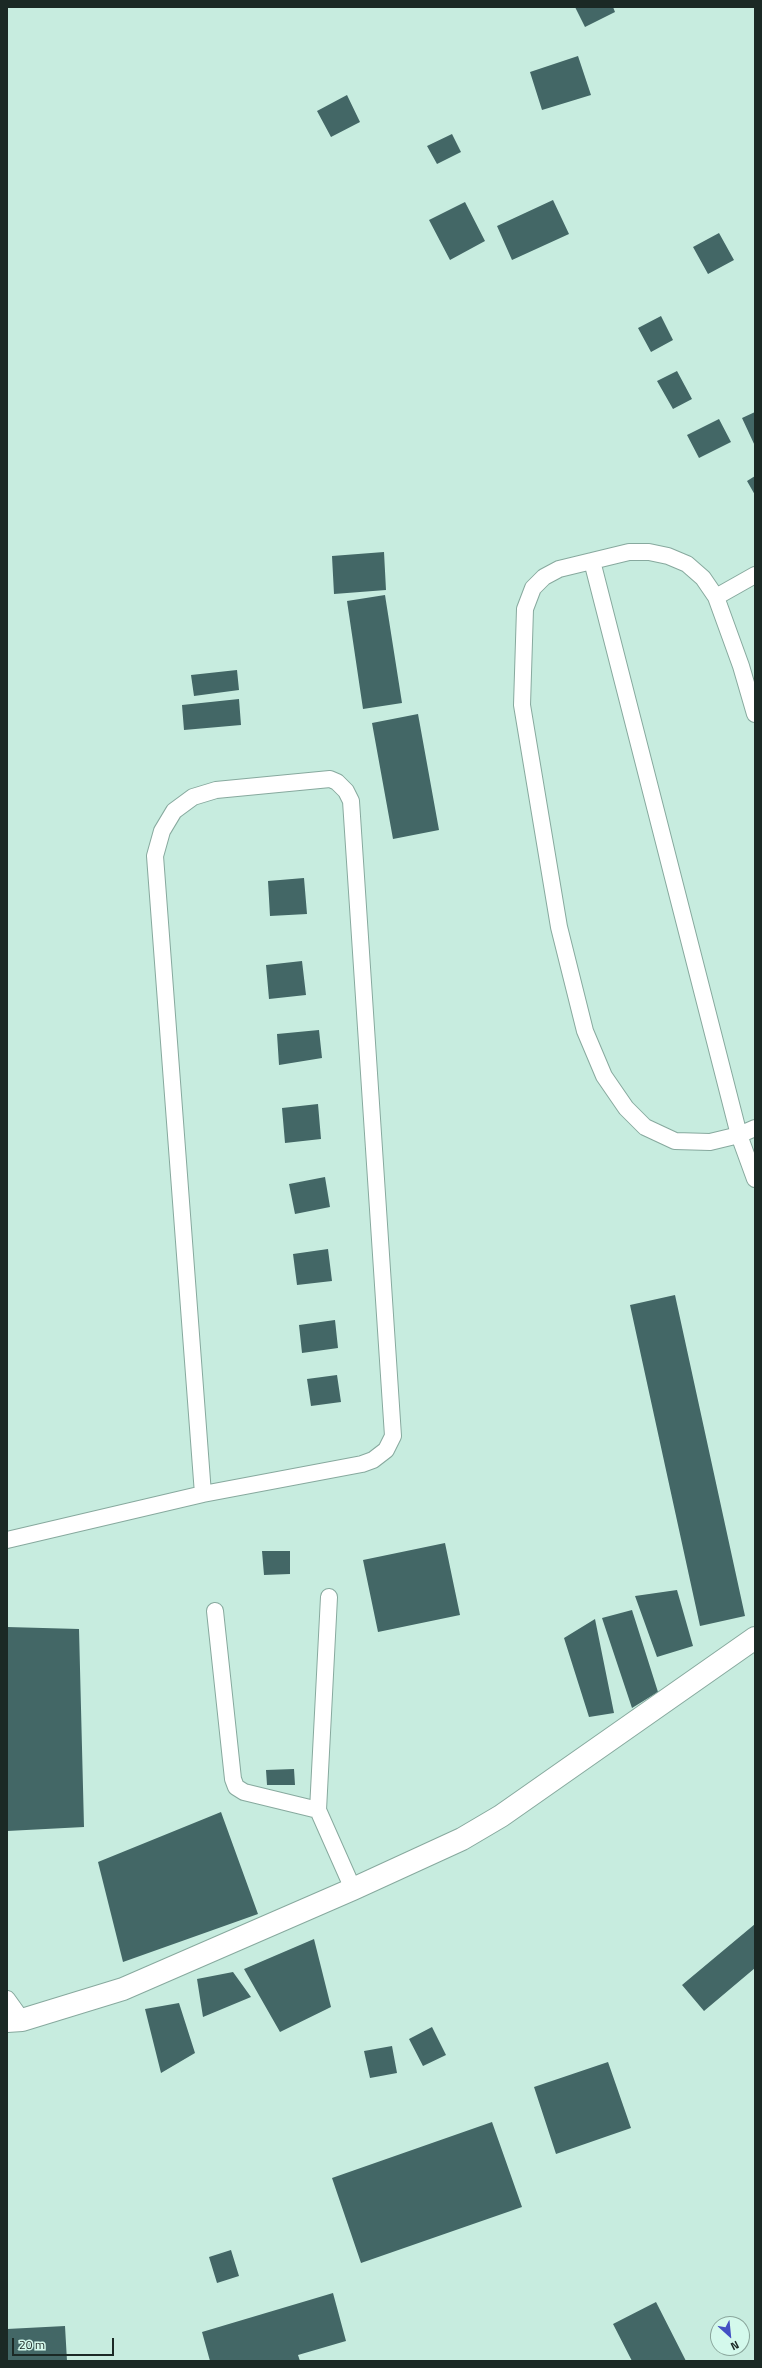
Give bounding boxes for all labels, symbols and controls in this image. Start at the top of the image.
north arrow [710,2316,750,2356]
scale bar [14,2330,116,2356]
text: 20 m [19,2335,45,2354]
text: N [728,2337,742,2355]

